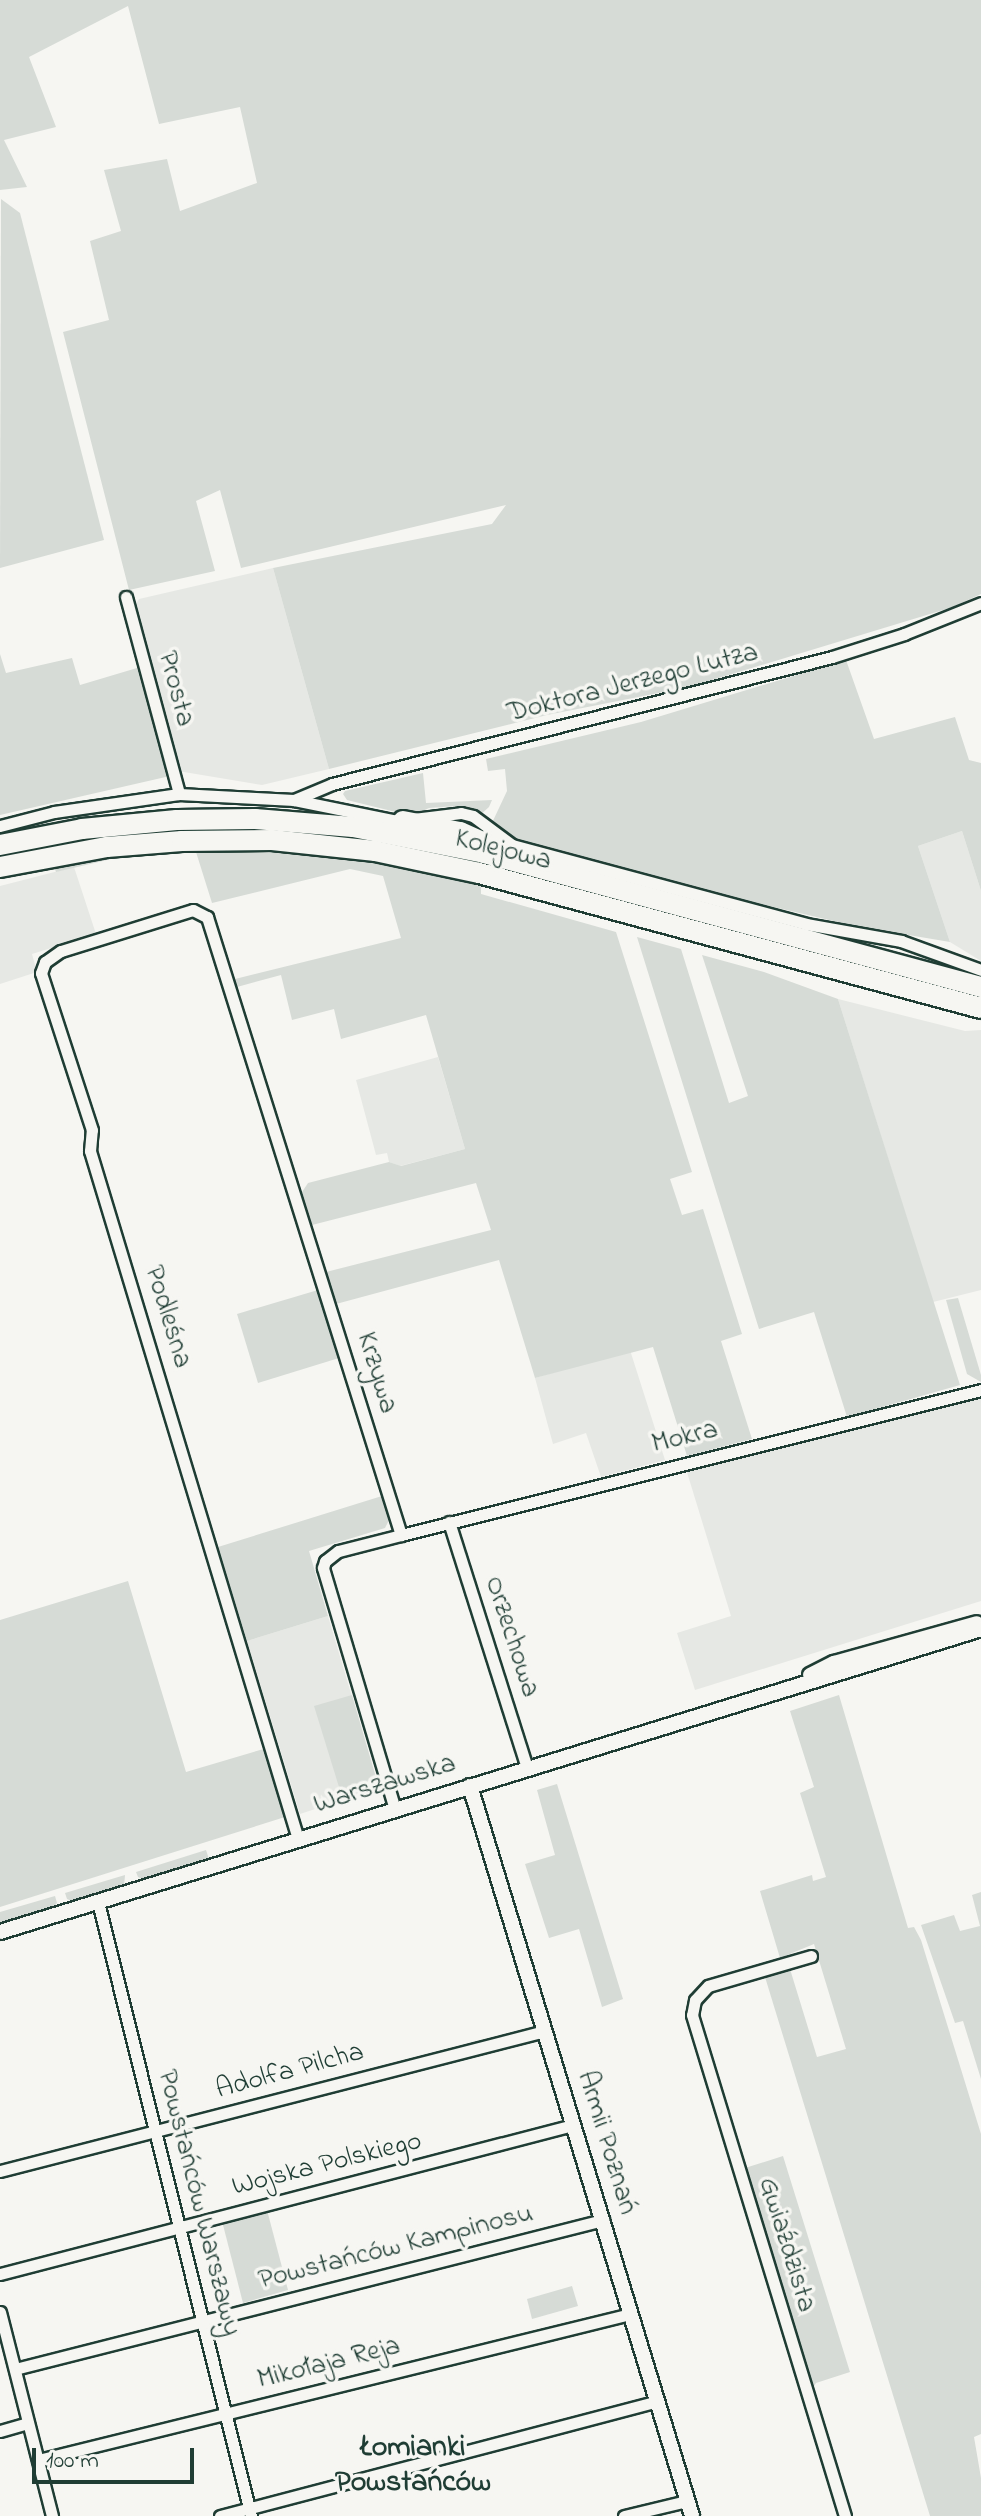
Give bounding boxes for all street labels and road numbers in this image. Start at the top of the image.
street label: Doktora Jerzego Lutza [504,637,762,731]
street label: Prosta [149,648,201,730]
street label: Kolejowa [451,823,555,879]
street label: Podleśna [136,1262,198,1372]
street label: Krzywa [348,1328,404,1418]
street label: Mokra [649,1414,721,1462]
street label: Orzechowa [476,1572,546,1702]
street label: Warszawska [310,1748,460,1822]
street label: Adolfa Pilcha [212,2036,368,2108]
street label: Powstańców Warszawy [149,2067,247,2339]
street label: Armii Poznań [568,2067,644,2219]
street label: Wojska Polskiego [229,2125,425,2205]
street label: Gwiaździsta [750,2174,822,2316]
street label: Powstańców Kampinosu [255,2198,537,2298]
street label: Mikołaja Reja [254,2330,404,2398]

